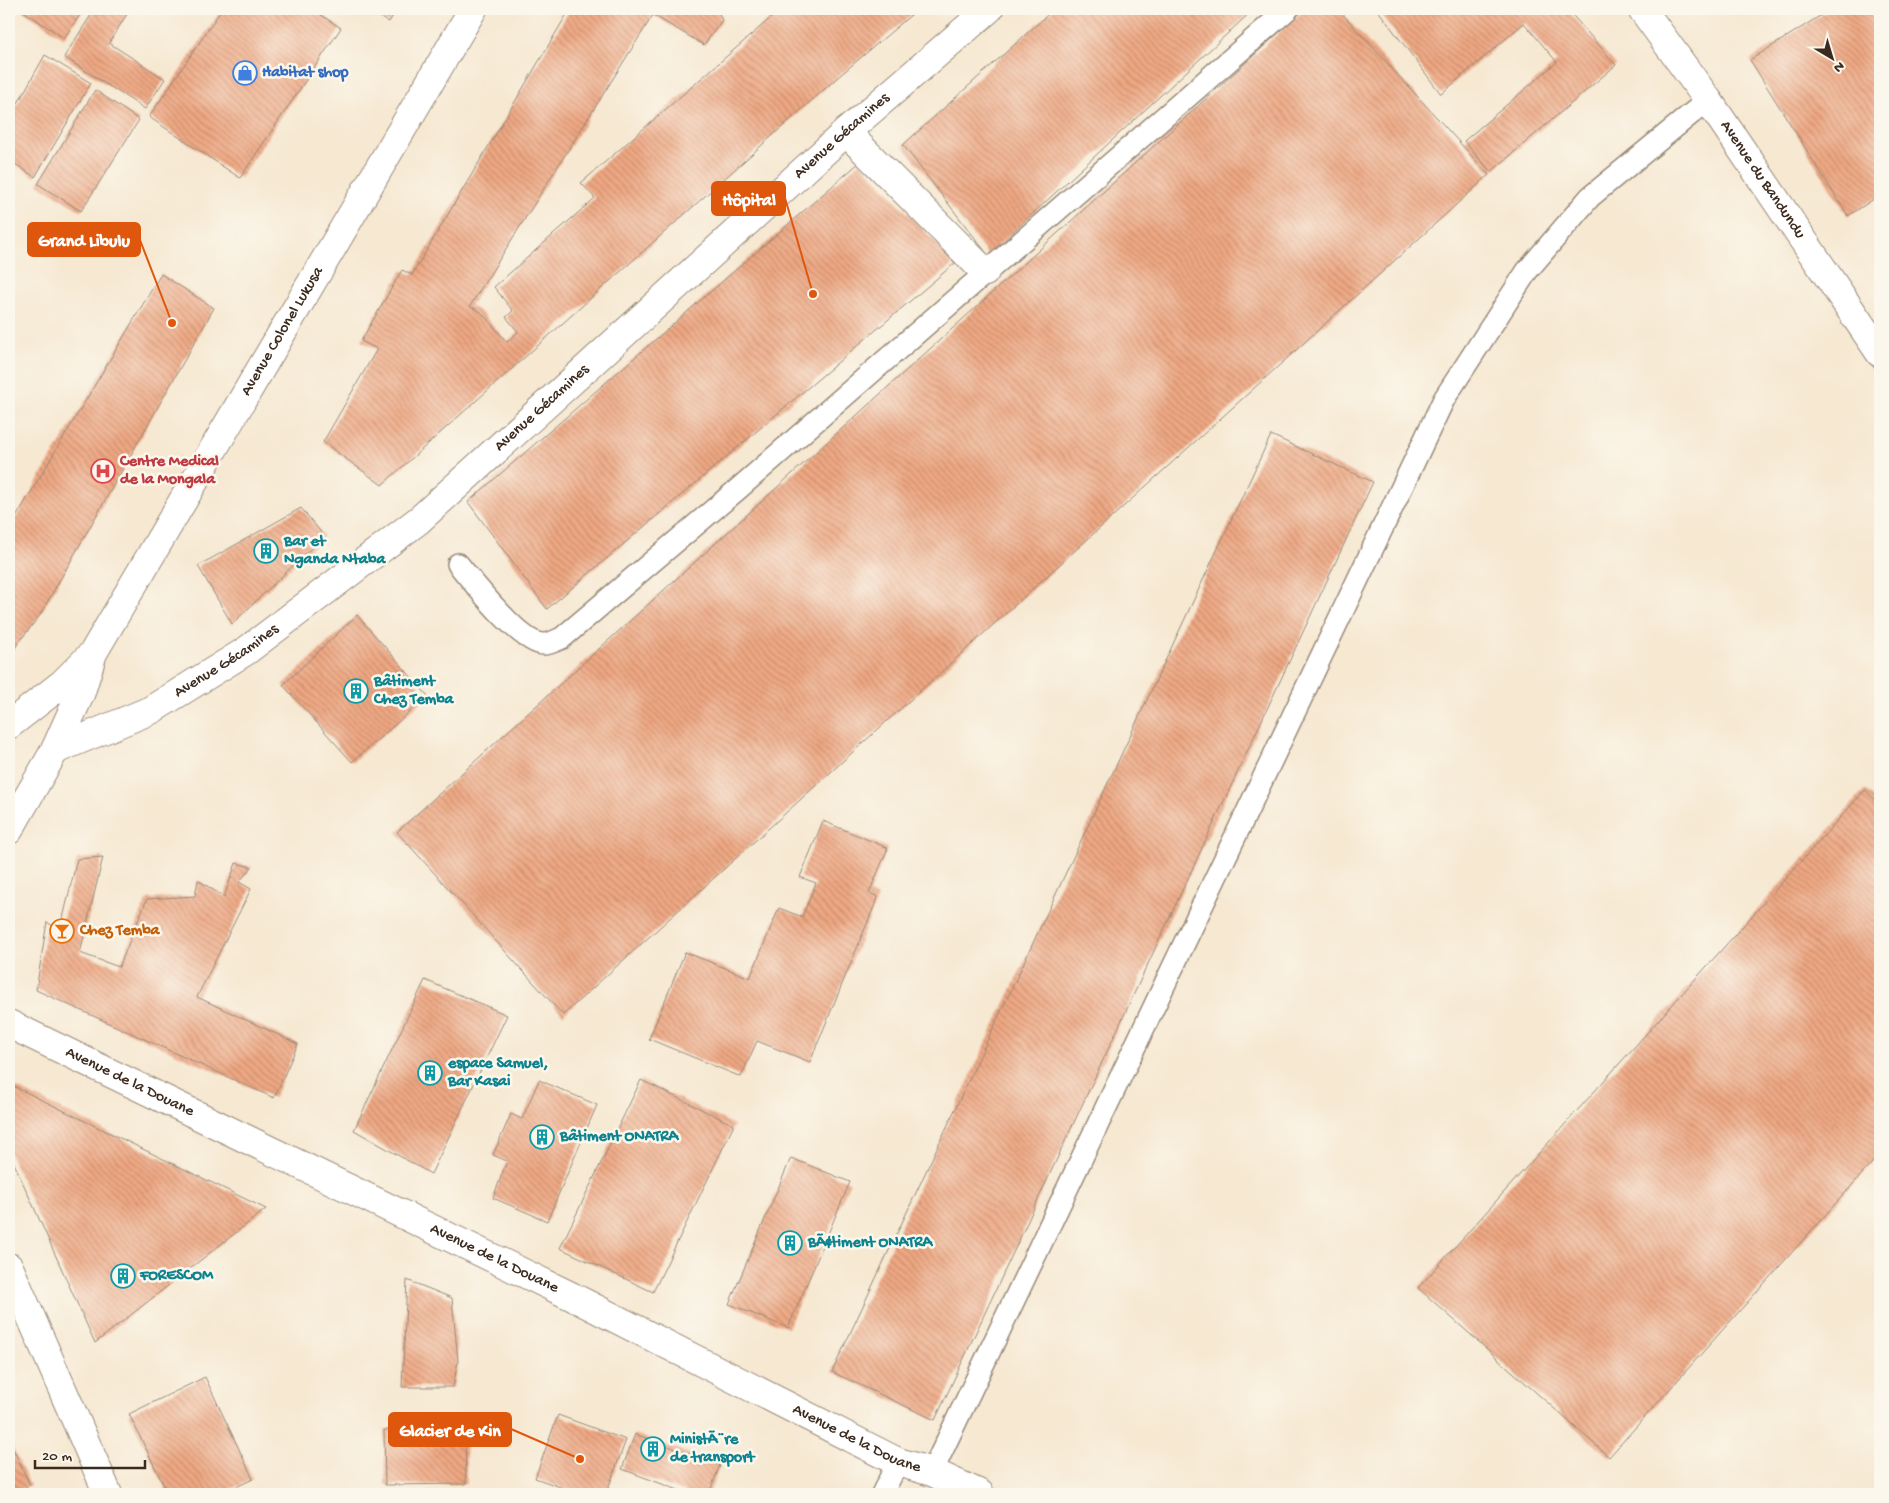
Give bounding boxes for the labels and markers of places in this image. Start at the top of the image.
shop icon: Habitat shop [232,60,258,86]
place label: Habitat shop [262,64,348,83]
callout: Hôpital [712,182,785,215]
callout: Grand Libulu [28,223,140,256]
place label: Centre Medical de la Mongala [119,453,219,490]
hospital icon: Centre Medical de la Mongala [90,458,116,484]
place label: Bar et Nganda Ntaba [283,533,386,570]
building icon: Bar et Nganda Ntaba [253,538,279,564]
place label: Bâtiment Chez Temba [373,673,455,710]
building icon: Bâtiment Chez Temba [343,678,369,704]
bar icon: Chez Temba [49,918,75,944]
place label: Chez Temba [79,922,161,941]
place label: espace Samuel, Bar Kasai [447,1055,548,1092]
building icon: espace Samuel, Bar Kasai [417,1060,443,1086]
building icon: Bâtiment ONATRA [529,1124,555,1150]
place label: Bâtiment ONATRA [559,1128,680,1147]
building icon: BÃ¢timent ONATRA [777,1230,803,1256]
place label: BÃ¢timent ONATRA [807,1233,934,1253]
building icon: FORESCOM [110,1263,136,1289]
place label: FORESCOM [139,1267,214,1286]
callout: Glacier de Kin [389,1413,511,1446]
place label: MinistÃ¨re de transport [670,1430,756,1468]
building icon: MinistÃ¨re de transport [640,1436,666,1462]

